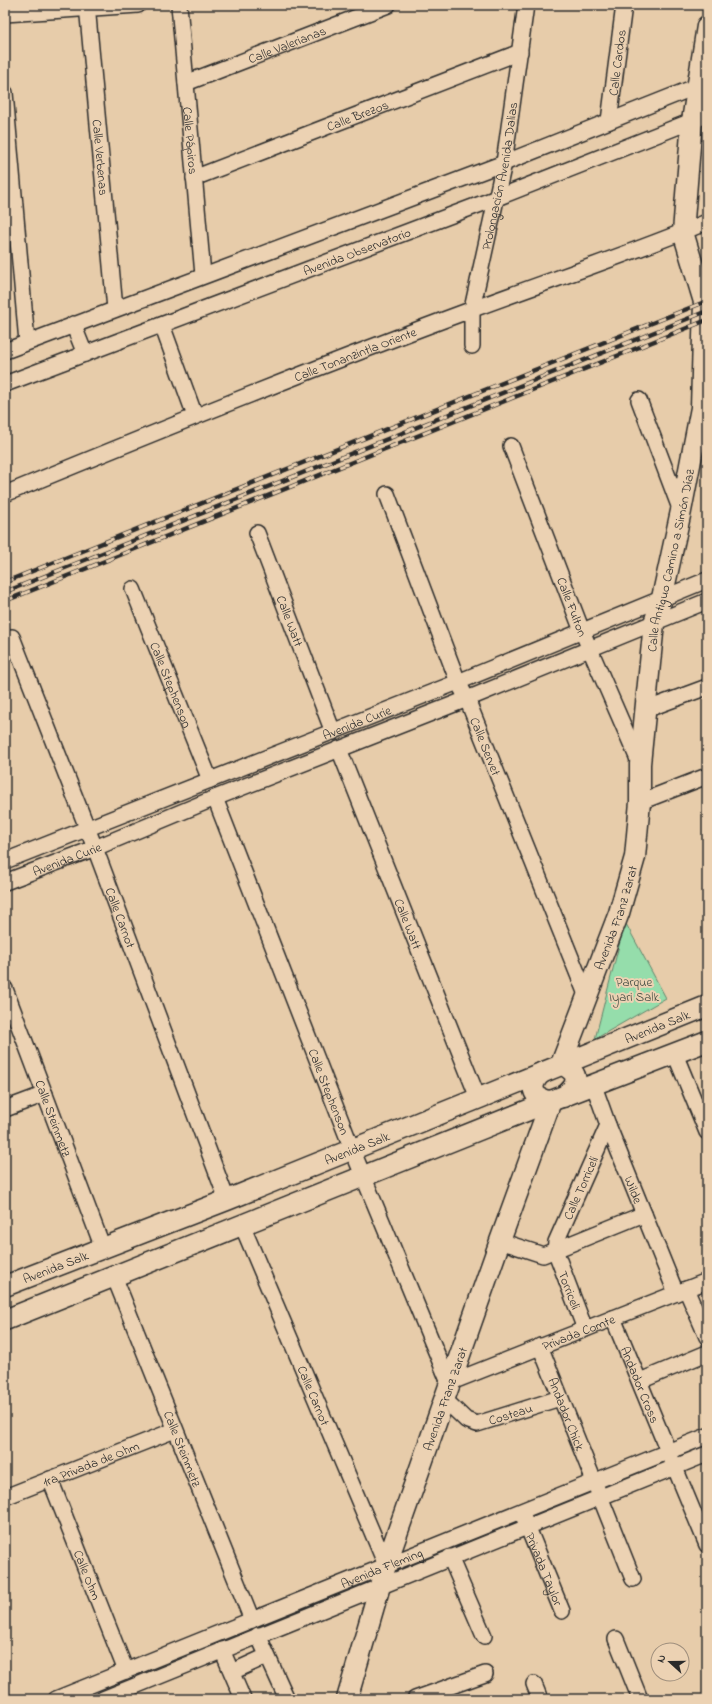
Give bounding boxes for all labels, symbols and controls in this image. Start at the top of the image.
street label: Calle Valerianas [245,22,329,69]
street label: Calle Cardos [604,28,632,97]
street label: Calle Brezos [324,96,392,137]
street label: Prolongación Avenida Dalias [477,100,523,252]
street label: Calle Pápiros [177,106,202,176]
street label: Calle Verbenas [87,119,113,197]
street label: Avenida Observatorio [301,223,414,281]
street label: Calle Tonanzintla Oriente [292,323,420,387]
street label: Calle Antiguo Camino a Simón Díaz [643,467,700,653]
street label: Calle Fulton [551,575,591,640]
street label: Calle Watt [271,593,308,650]
street label: Calle Stephenson [144,639,196,731]
street label: Avenida Curie [320,701,394,746]
street label: Calle Servet [464,715,505,779]
street label: Avenida Curie [30,838,105,882]
street label: Avenida Franz Zarat [590,863,643,973]
street label: Calle Carnot [100,885,140,952]
street label: Calle Watt [388,896,426,953]
park label: Parque Iyari Salk [609,973,659,1008]
street label: Avenida Salk [622,1006,693,1049]
street label: Calle Stephenson [303,1046,354,1138]
street label: Calle Steinmetz [29,1077,76,1160]
street label: Avenida Salk [322,1127,393,1171]
street label: Calle Torriceli [559,1153,604,1223]
street label: Wilde [619,1173,647,1207]
street label: Avenida Salk [20,1246,92,1289]
street label: Torriceli [553,1268,585,1313]
street label: Privada Comte [539,1310,618,1356]
street label: Avenida Franz Zarat [419,1344,473,1454]
street label: Andador Cross [615,1344,664,1427]
street label: Calle Carnot [292,1363,334,1429]
street label: Andador Chick [543,1375,589,1454]
street label: Costeau [486,1399,535,1431]
street label: Calle Steinmetz [158,1408,206,1491]
street label: 1ra Privada de Ohm [40,1437,142,1492]
street label: Privada Taylor [520,1530,567,1610]
street label: Avenida Fleming [338,1544,426,1594]
street label: Calle Ohm [68,1547,105,1603]
north arrow [650,1642,690,1682]
text: N [653,1652,670,1665]

